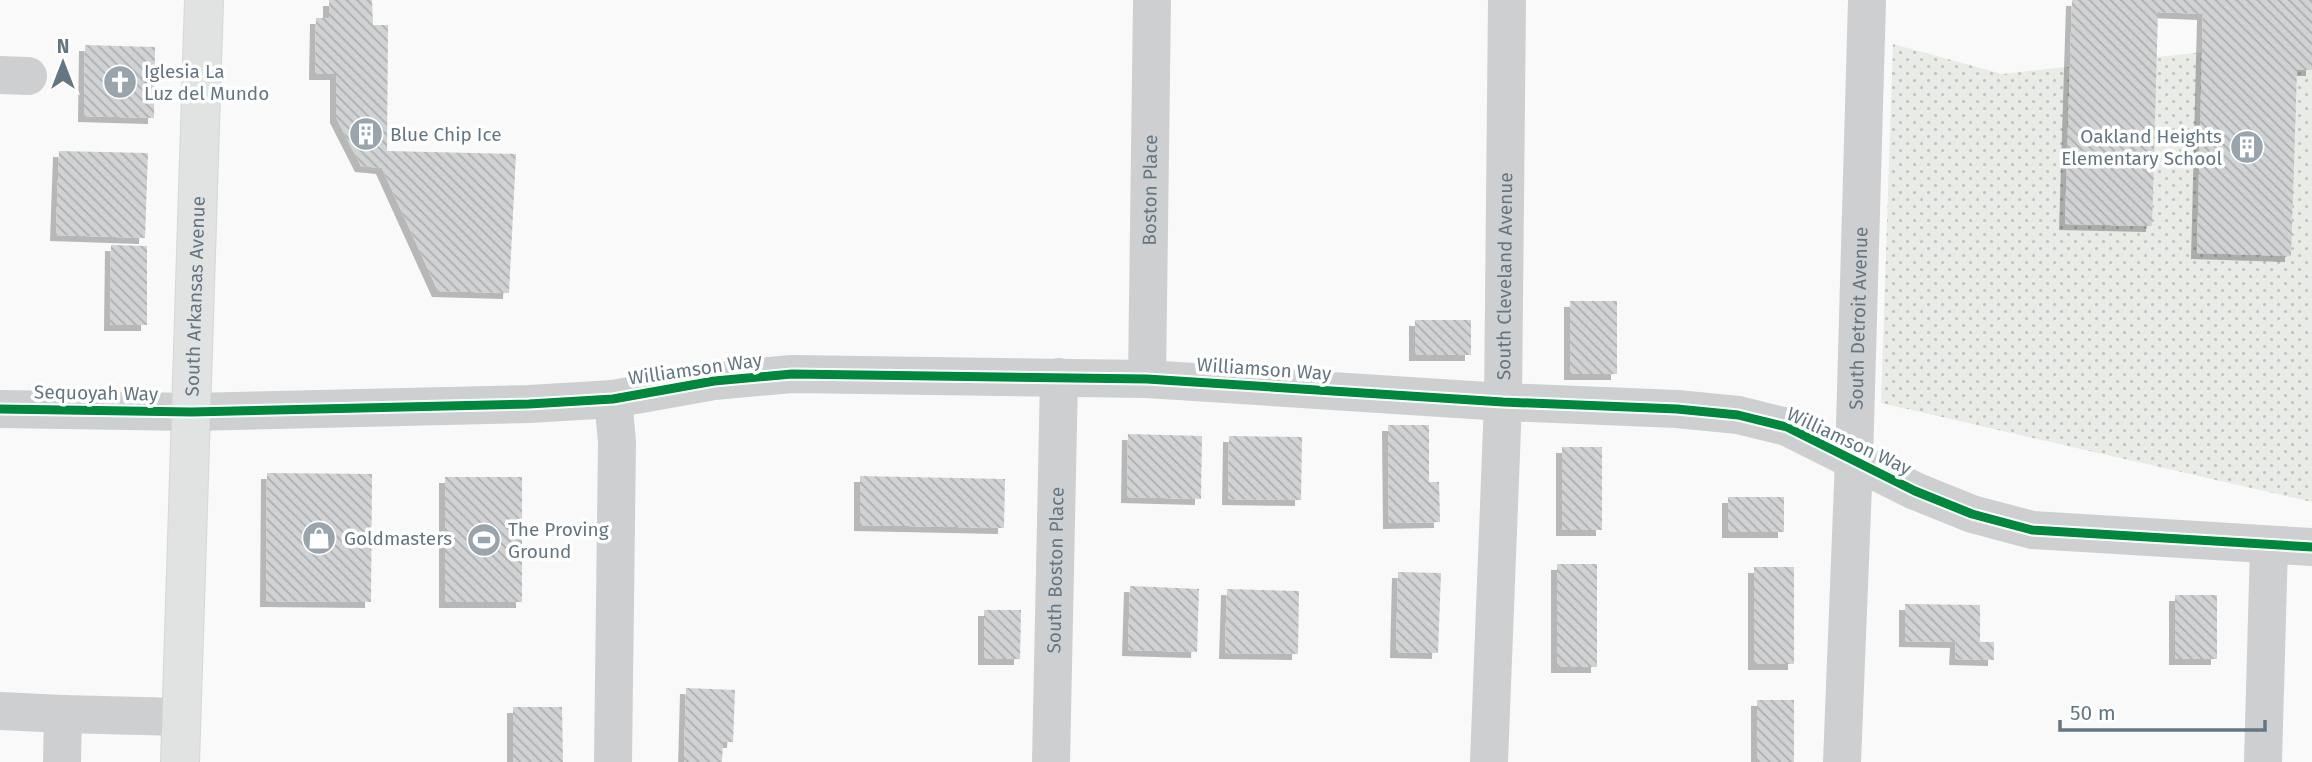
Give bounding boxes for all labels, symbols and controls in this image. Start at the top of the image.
north arrow [28,28,98,98]
text: N [57,35,69,58]
place label: Iglesia La Luz del Mundo [144,60,269,105]
church icon: Iglesia La Luz del Mundo [101,63,139,101]
building icon: Blue Chip Ice [347,115,385,153]
place label: Blue Chip Ice [390,123,502,146]
place label: Oakland Heights Elementary School [2061,125,2222,170]
building icon: Oakland Heights Elementary School [2228,128,2266,166]
street label: Boston Place [1137,134,1162,246]
street label: South Cleveland Avenue [1492,172,1517,380]
street label: South Arkansas Avenue [180,196,209,397]
street label: South Detroit Avenue [1844,226,1872,410]
street label: Williamson Way [627,348,764,390]
street label: Williamson Way [1196,353,1333,385]
street label: Sequoyah Way [34,380,159,406]
street label: Williamson Way [1783,402,1916,480]
street label: South Boston Place [1042,486,1068,654]
place label: The Proving Ground [508,518,609,563]
shop icon: Goldmasters [300,519,338,557]
sports icon: The Proving Ground [465,521,503,559]
place label: Goldmasters [344,527,452,550]
scale bar [2060,688,2265,732]
text: 50 m [2070,700,2116,726]

